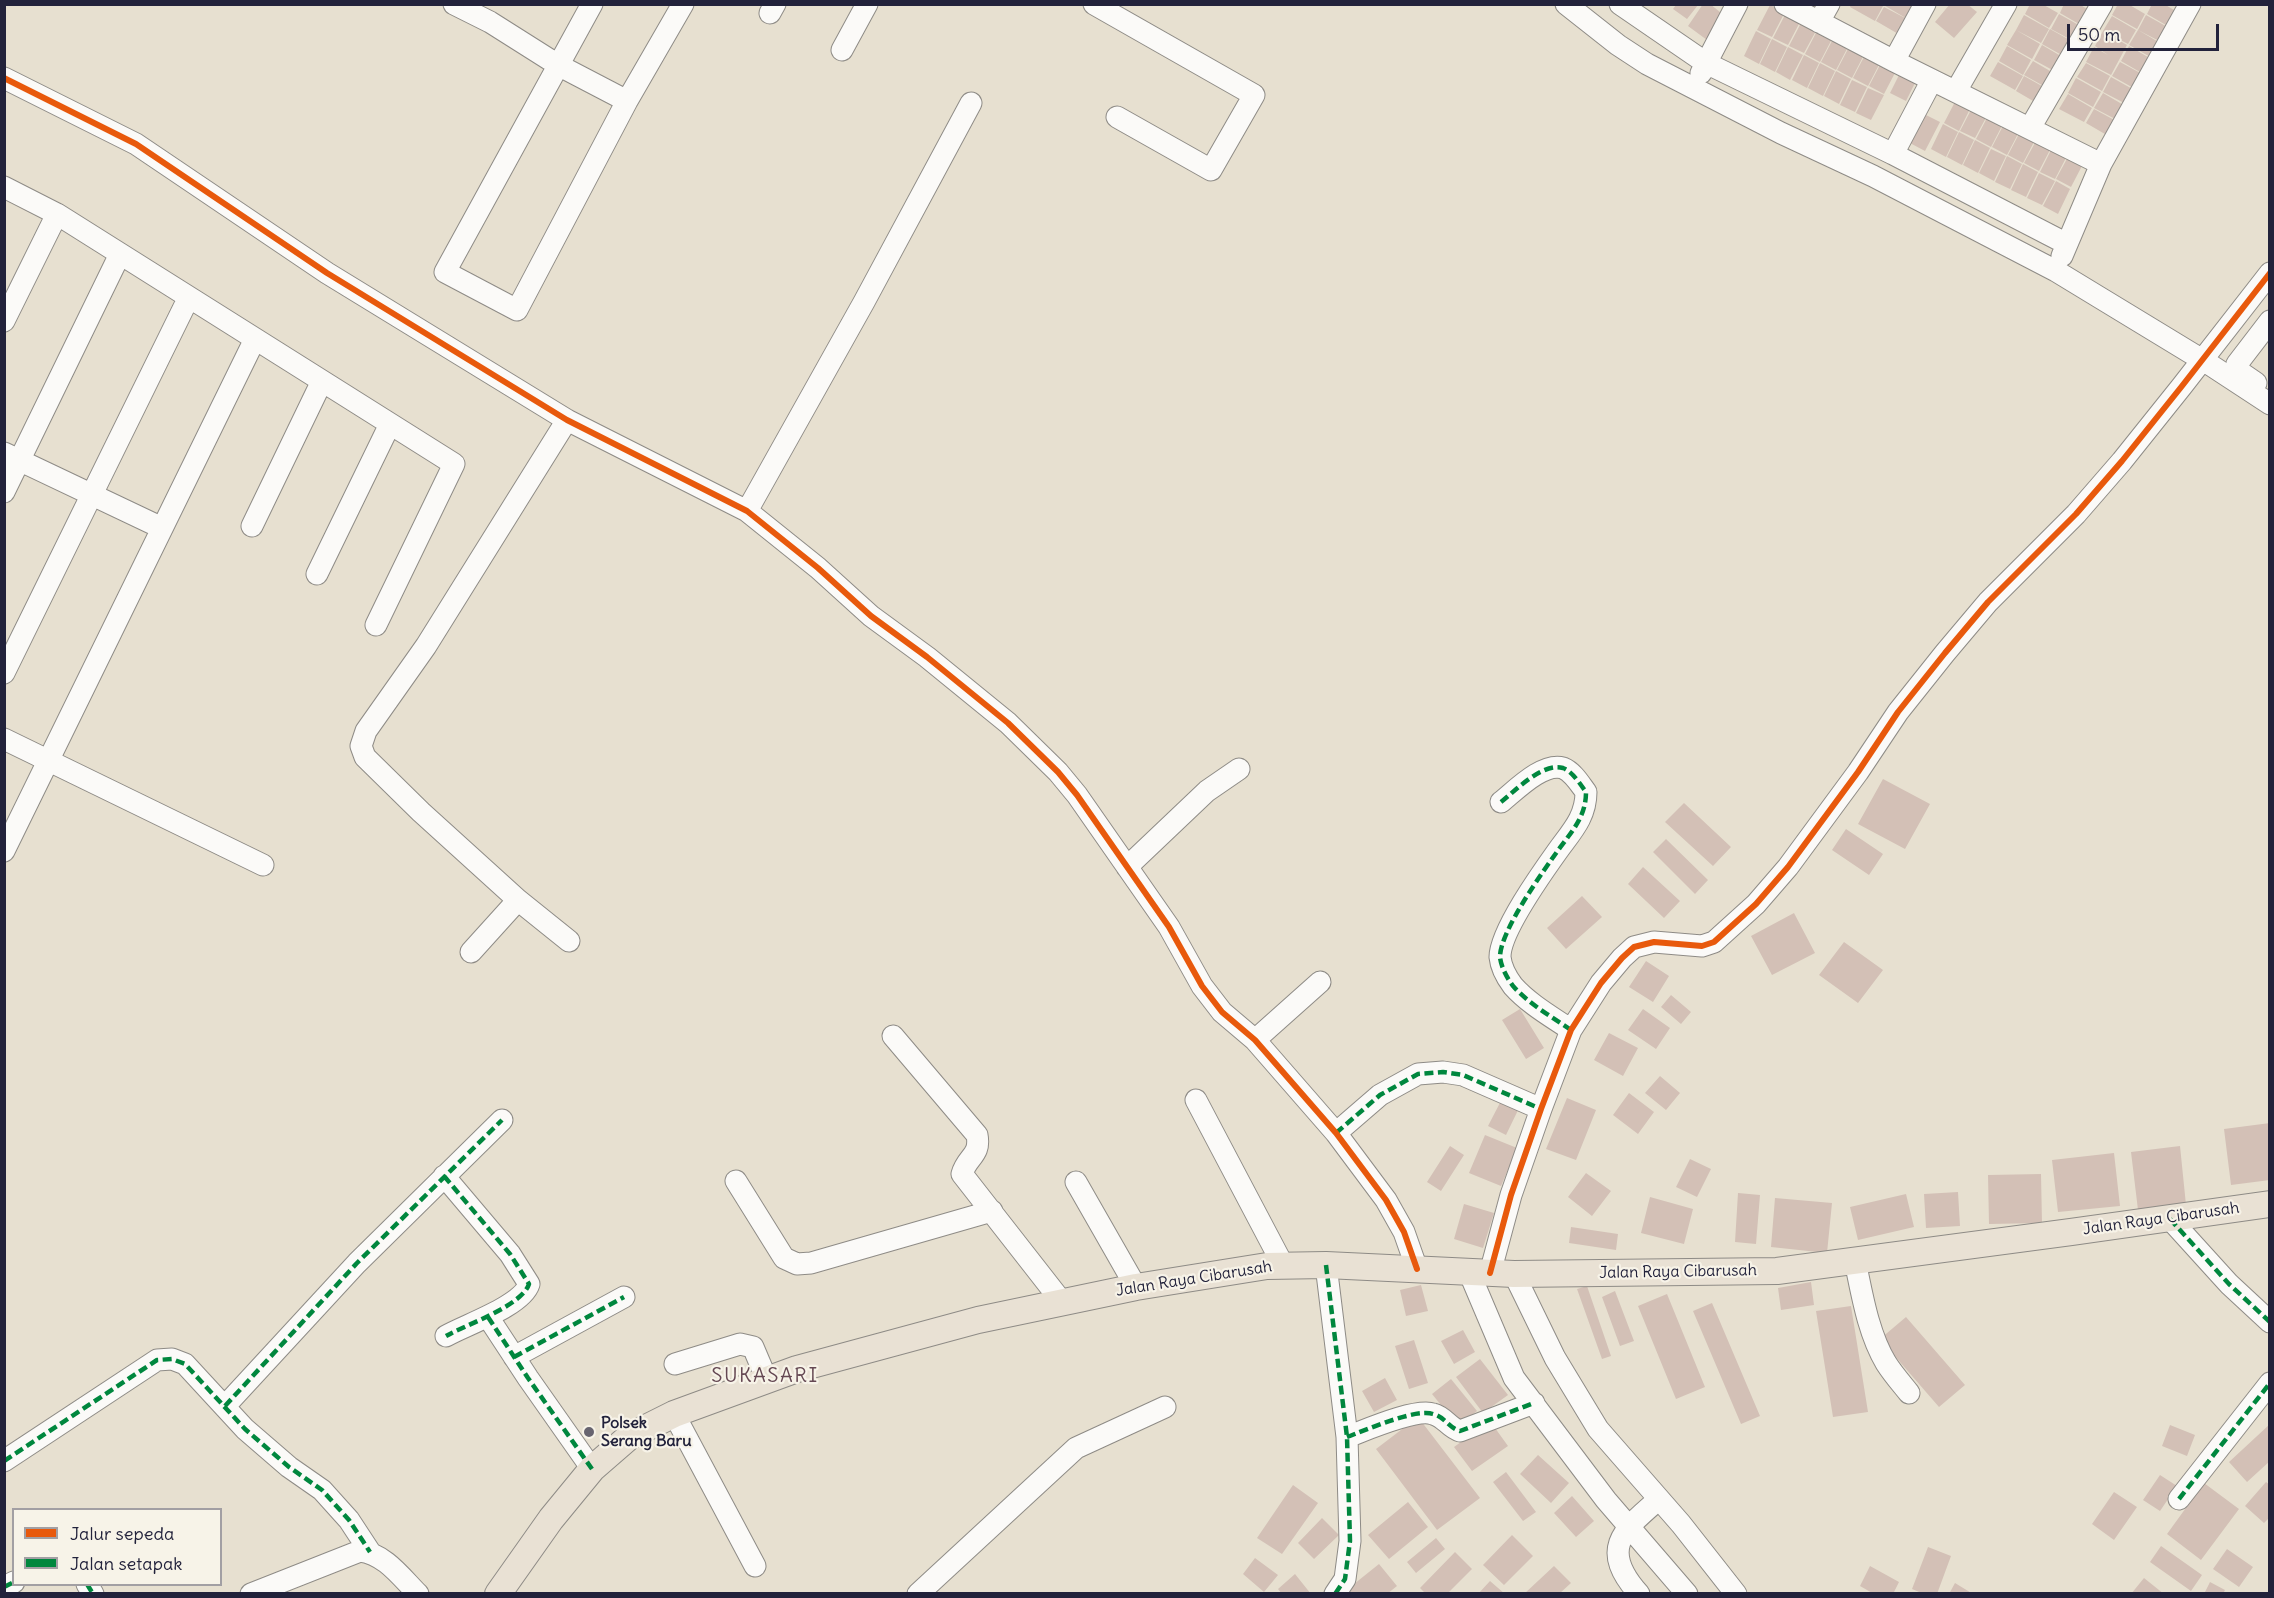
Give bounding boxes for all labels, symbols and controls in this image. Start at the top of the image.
scale bar [2070,12,2222,50]
text: 50 m [2078,23,2120,46]
street label: Jalan Raya Cibarusah [2082,1199,2240,1239]
street label: Jalan Raya Cibarusah [1115,1257,1273,1301]
street label: Jalan Raya Cibarusah [1599,1261,1757,1283]
district label: SUKASARI [711,1364,819,1388]
place label: Polsek Serang Baru [601,1413,691,1451]
marker: Polsek Serang Baru [582,1425,596,1439]
legend [12,1508,222,1586]
text: Jalur sepeda [70,1522,174,1545]
text: Jalan setapak [70,1552,182,1575]

